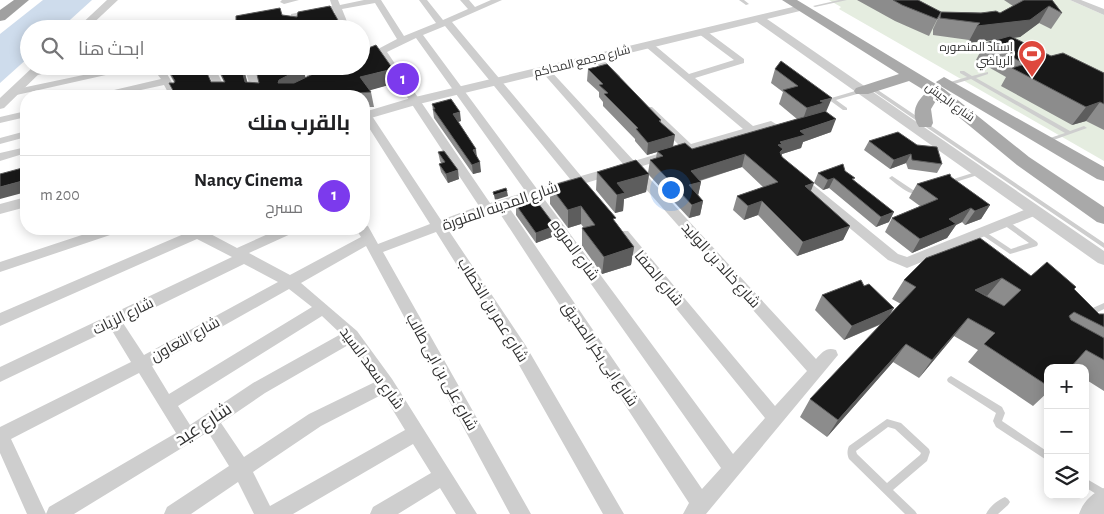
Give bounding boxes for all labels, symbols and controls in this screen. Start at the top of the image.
search box [20,20,370,75]
icon: search [38,34,66,62]
sports icon: إستاد المنصوره الرياضي [1017,39,1047,78]
text: ابحث هنا [78,40,145,59]
place label: إستاد المنصوره الرياضي [940,41,1013,71]
street label: شارع مجمع المحاكم [533,43,632,81]
pin: 1 [387,60,419,98]
street label: شارع الجيش [922,80,977,125]
text: بالقرب منك [248,113,350,134]
text: Nancy Cinema [194,171,303,190]
your location [658,177,684,203]
street label: شارع المدينه المنورة [440,179,561,236]
text: 200 m [40,187,80,203]
text: 1 [331,187,337,203]
text: مسرح [265,200,303,216]
street label: شارع المروه [545,216,602,285]
street label: شارع خالد بن الوليد [676,219,764,313]
street label: شارع الصفا [629,247,687,311]
street label: شارع عمر بن الخطاب [452,255,531,366]
street label: شارع الزيات [90,294,157,340]
street label: شارع ابى بكر الصديق [557,299,641,411]
street label: شارع على بن ابى طالب [401,311,481,435]
street label: شارع التعاون [148,314,224,367]
street label: شارع سعد السيد [334,324,407,414]
map controls [1044,364,1089,499]
button: + [1044,364,1089,409]
street label: شارع عيد [172,399,236,451]
button: − [1044,409,1089,454]
button: layers [1044,454,1089,499]

